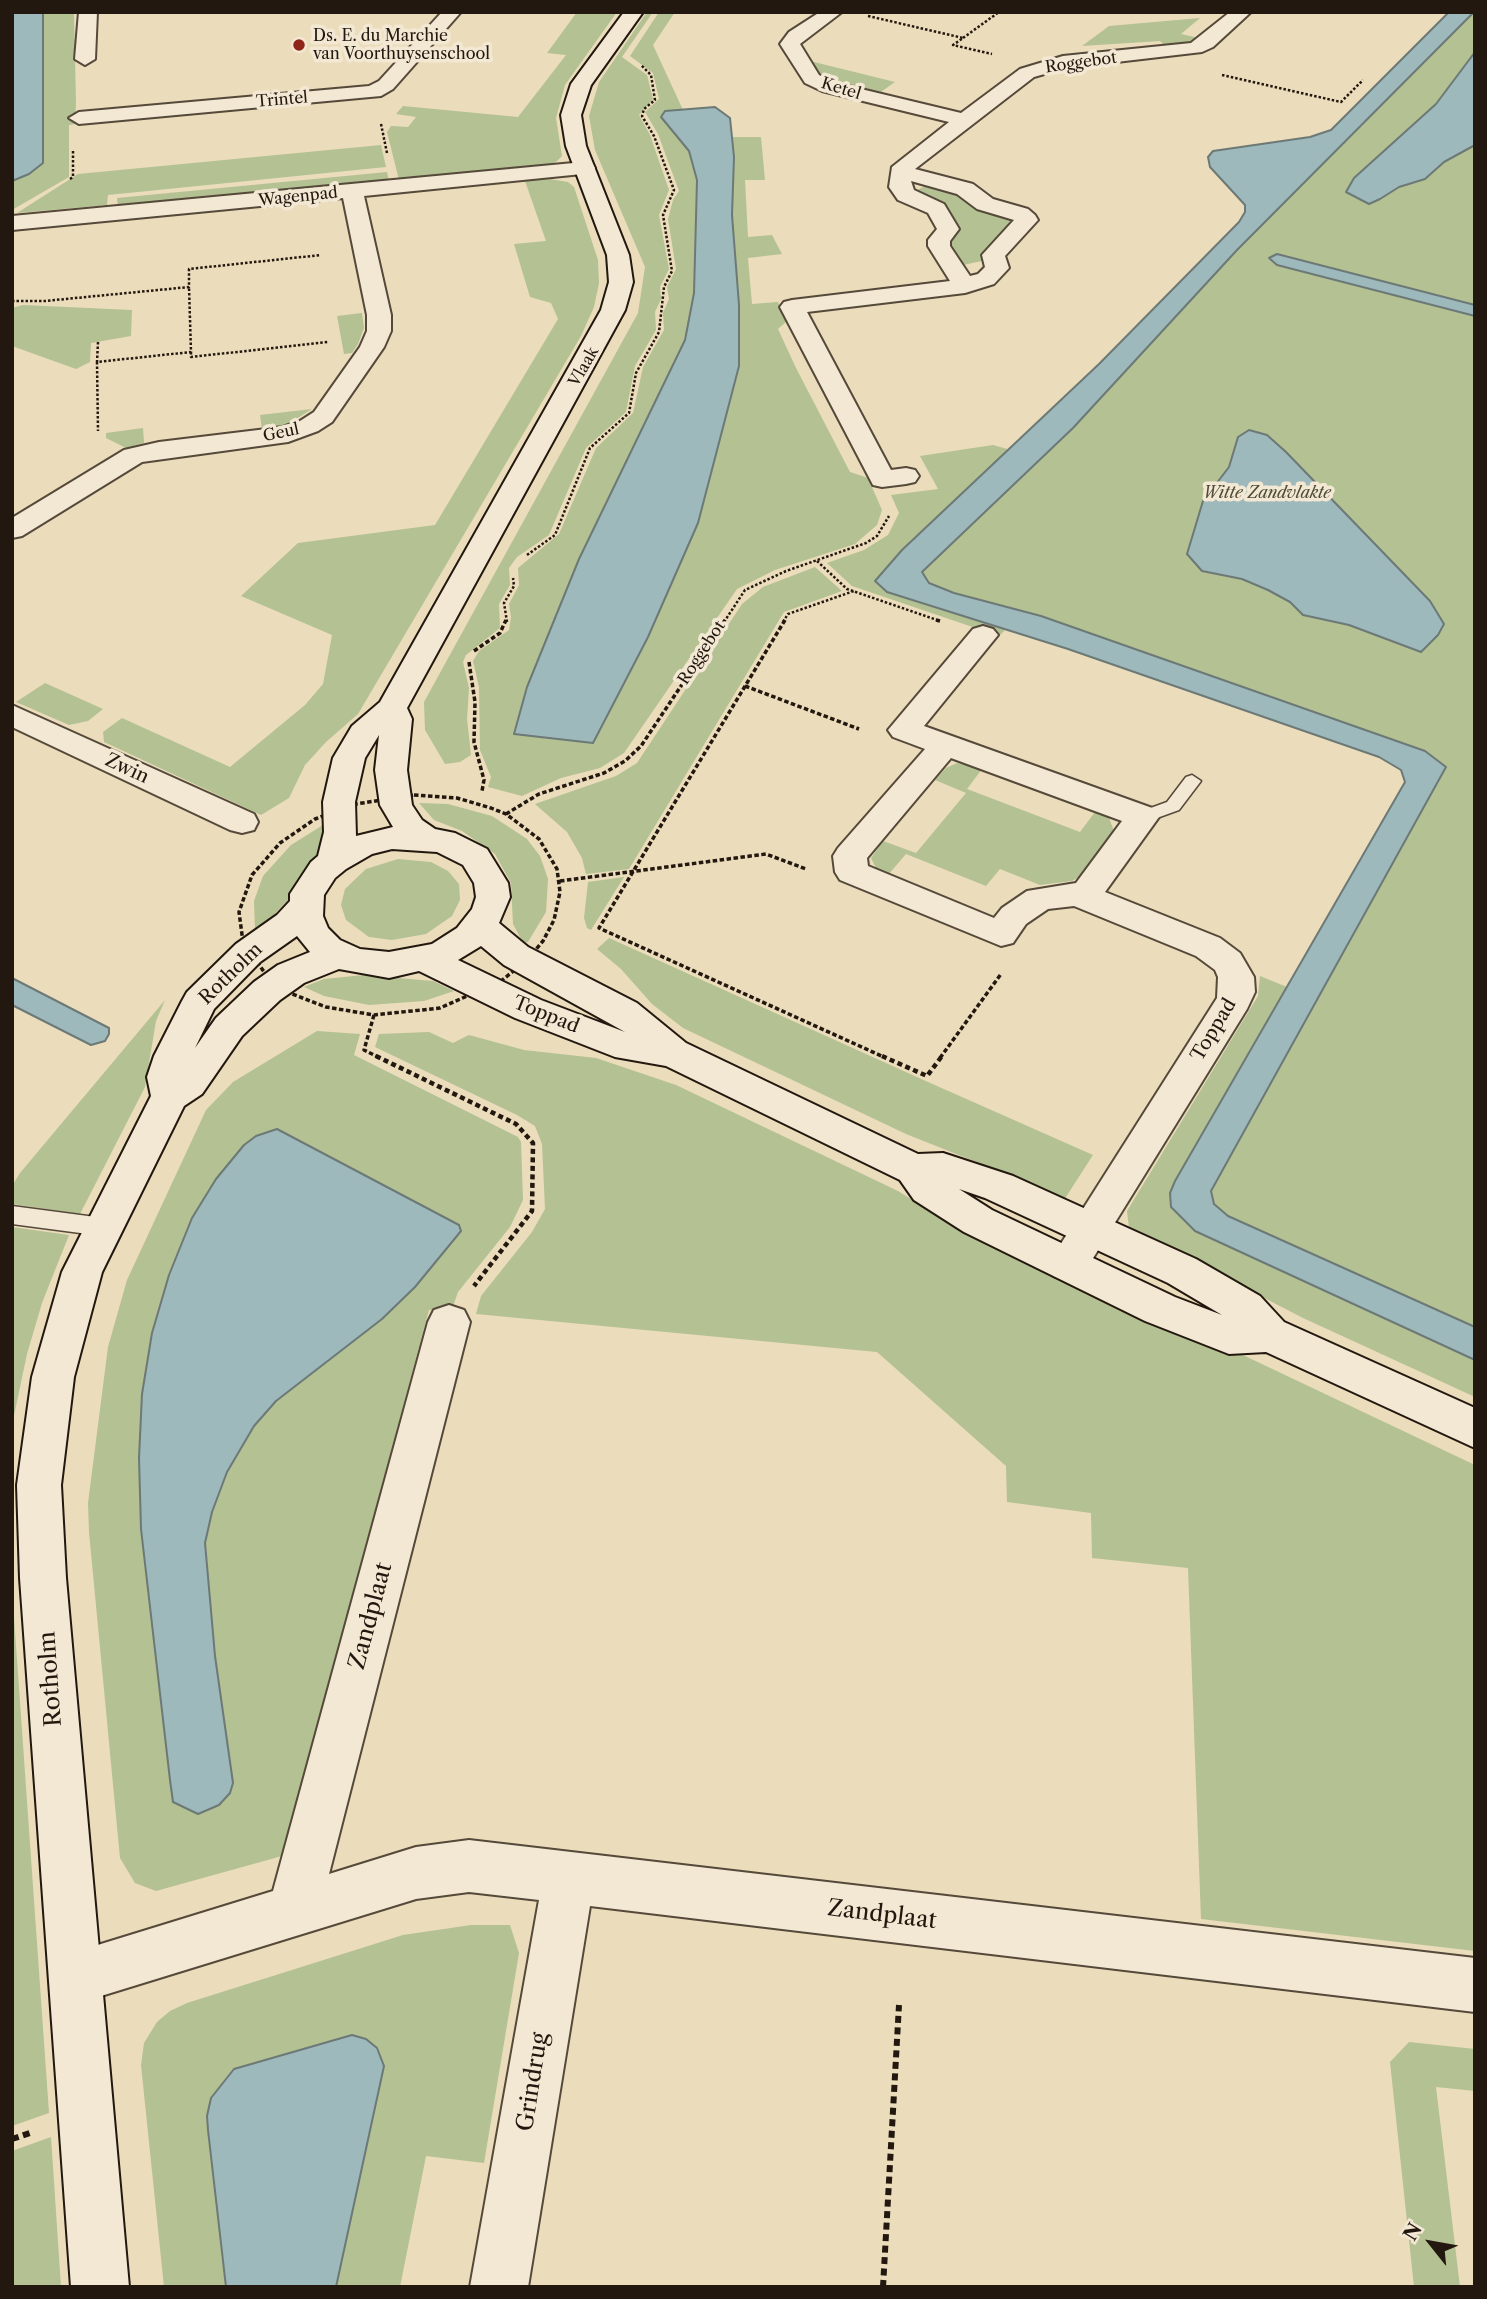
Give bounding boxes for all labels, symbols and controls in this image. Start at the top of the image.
place label: Ds. E. du Marchie van Voorthuysenschool [313,26,490,64]
marker: Ds. E. du Marchie van Voorthuysenschool [291,37,307,53]
street label: Roggebot [1044,48,1118,78]
street label: Ketel [819,74,863,104]
street label: Trintel [255,88,309,112]
street label: Wagenpad [257,183,339,211]
street label: Vlaak [565,344,603,390]
street label: Geul [261,420,301,446]
park label: Witte Zandvlakte [1203,483,1331,503]
street label: Roggebot [674,617,730,689]
street label: Zwin [102,749,152,789]
street label: Rotholm [195,938,267,1010]
street label: Toppad [510,991,582,1039]
street label: Toppad [1186,995,1242,1065]
street label: Zandplaat [344,1560,398,1672]
street label: Rotholm [34,1630,68,1728]
street label: Zandplaat [826,1895,938,1935]
street label: Grindrug [512,2031,554,2133]
north arrow [1396,2208,1466,2278]
text: N [1398,2219,1427,2245]

